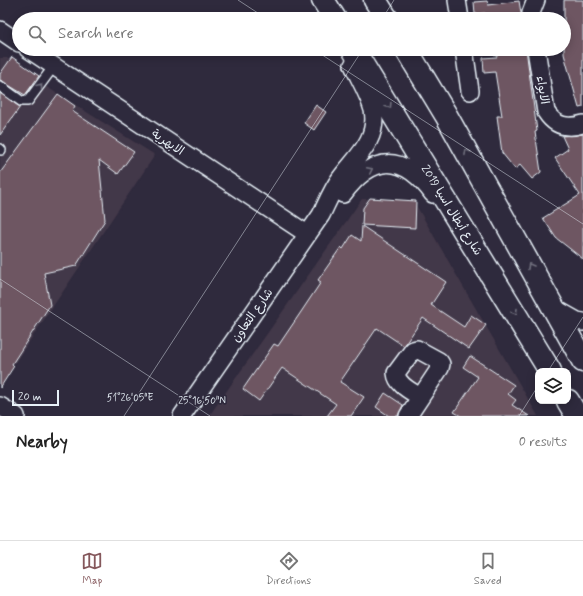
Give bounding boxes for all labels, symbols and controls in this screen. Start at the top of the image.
search box [12,12,571,56]
icon: search [26,23,48,45]
text: Search here [58,24,134,44]
street label: الابواء [532,75,552,106]
one-way arrow [36,83,43,90]
one-way arrow [384,102,391,109]
street label: الابهرية [148,126,187,160]
one-way arrow [464,149,472,156]
street label: شارع أبطال اسيا 2019 [417,162,485,259]
one-way arrow [365,167,373,175]
one-way arrow [528,262,535,270]
street label: شارع التعاون [228,286,277,346]
one-way arrow [510,308,518,315]
map controls [535,368,571,404]
button: layers [535,368,571,404]
scale bar [12,388,59,407]
text: 20 m [18,390,41,404]
text: 51°26'05"E [107,391,153,405]
text: 25°16'50"N [178,394,226,408]
text: Nearby [16,431,68,453]
text: 0 results [519,434,567,451]
tab: Map [81,550,103,588]
tab: Directions [266,550,311,588]
tab: Saved [474,550,502,588]

